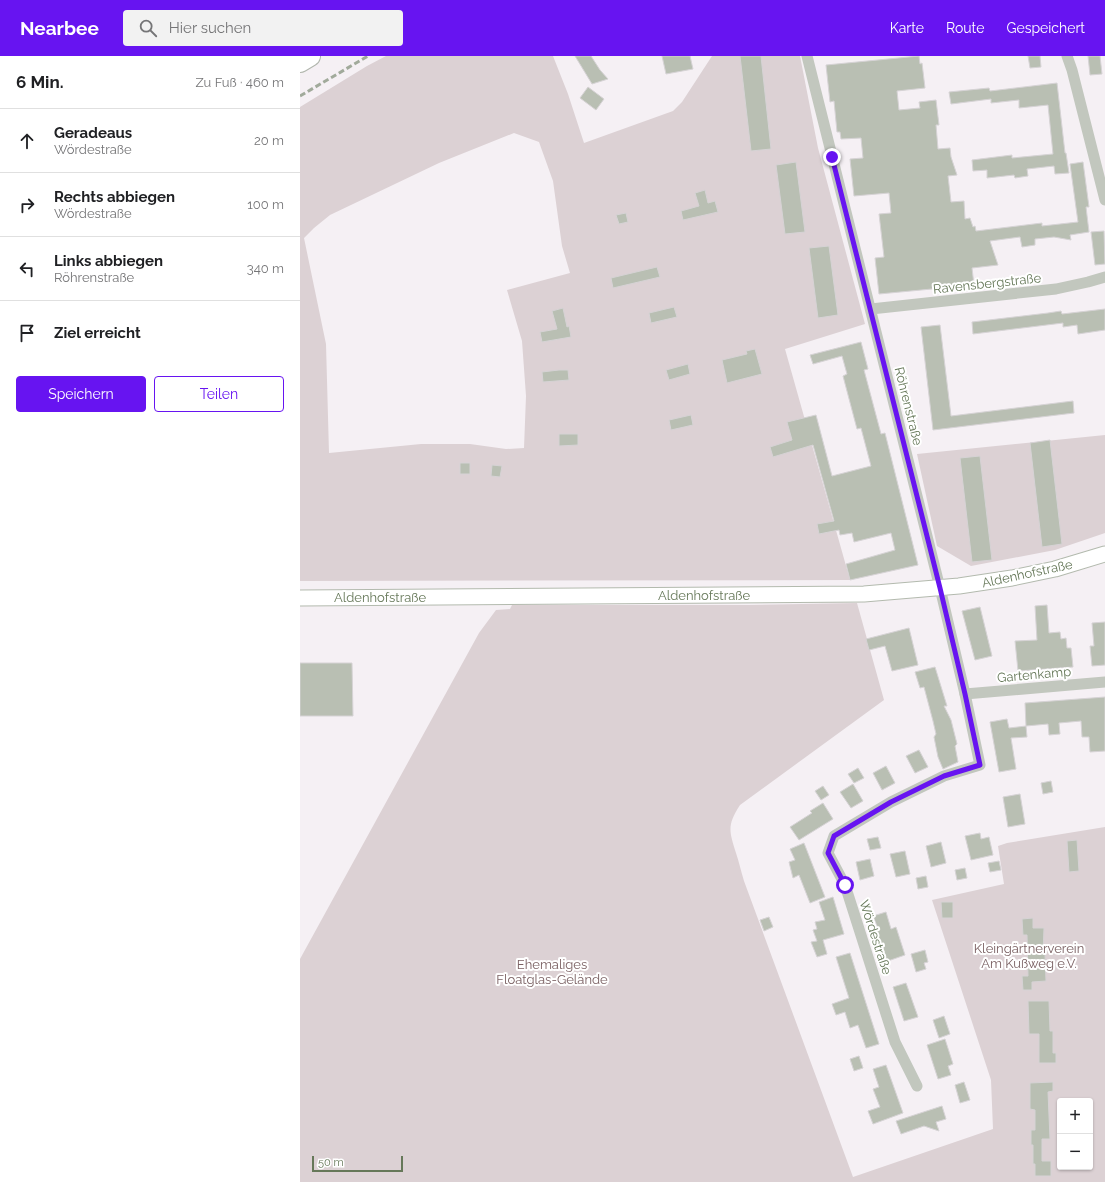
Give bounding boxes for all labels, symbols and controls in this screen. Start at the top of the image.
search box [123,10,403,46]
text: Nearbee [20,17,99,39]
icon: search [137,17,159,39]
text: Hier suchen [169,19,251,37]
text: Karte [890,20,924,36]
text: Route [946,20,984,36]
text: Gespeichert [1006,20,1085,36]
text: 6 Min. [16,72,64,92]
text: Zu Fuß · 460 m [196,75,284,90]
text: Geradeaus [54,124,132,142]
icon: ahead [16,130,38,152]
text: 20 m [254,133,284,148]
text: Wördestraße [54,142,132,157]
route end [823,148,841,166]
text: Rechts abbiegen [54,188,175,206]
icon: right [16,194,38,216]
text: 100 m [247,197,284,212]
text: Wördestraße [54,206,132,221]
text: Links abbiegen [54,252,163,270]
icon: left [16,258,38,280]
text: 340 m [247,261,284,276]
text: Röhrenstraße [54,270,134,285]
street label: Ravensbergstraße [932,270,1042,297]
icon: arrive [16,322,38,344]
text: Ziel erreicht [54,324,141,342]
street label: Röhrenstraße [892,365,926,447]
button: Speichern [16,376,146,412]
button: Teilen [154,376,284,412]
street label: Aldenhofstraße [980,556,1074,590]
street label: Aldenhofstraße [658,588,750,603]
street label: Aldenhofstraße [334,590,426,605]
street label: Gartenkamp [996,664,1072,685]
route start [836,876,854,894]
street label: Wördestraße [856,898,895,977]
park label: Kleingärtnerverein Am Kußweg e.V. [974,941,1084,971]
park label: Ehemaliges Floatglas-Gelände [496,957,608,987]
map controls [1057,1098,1093,1170]
button: + [1057,1098,1093,1134]
button: − [1057,1134,1093,1170]
scale bar [312,1154,403,1173]
text: 50 m [318,1156,344,1169]

